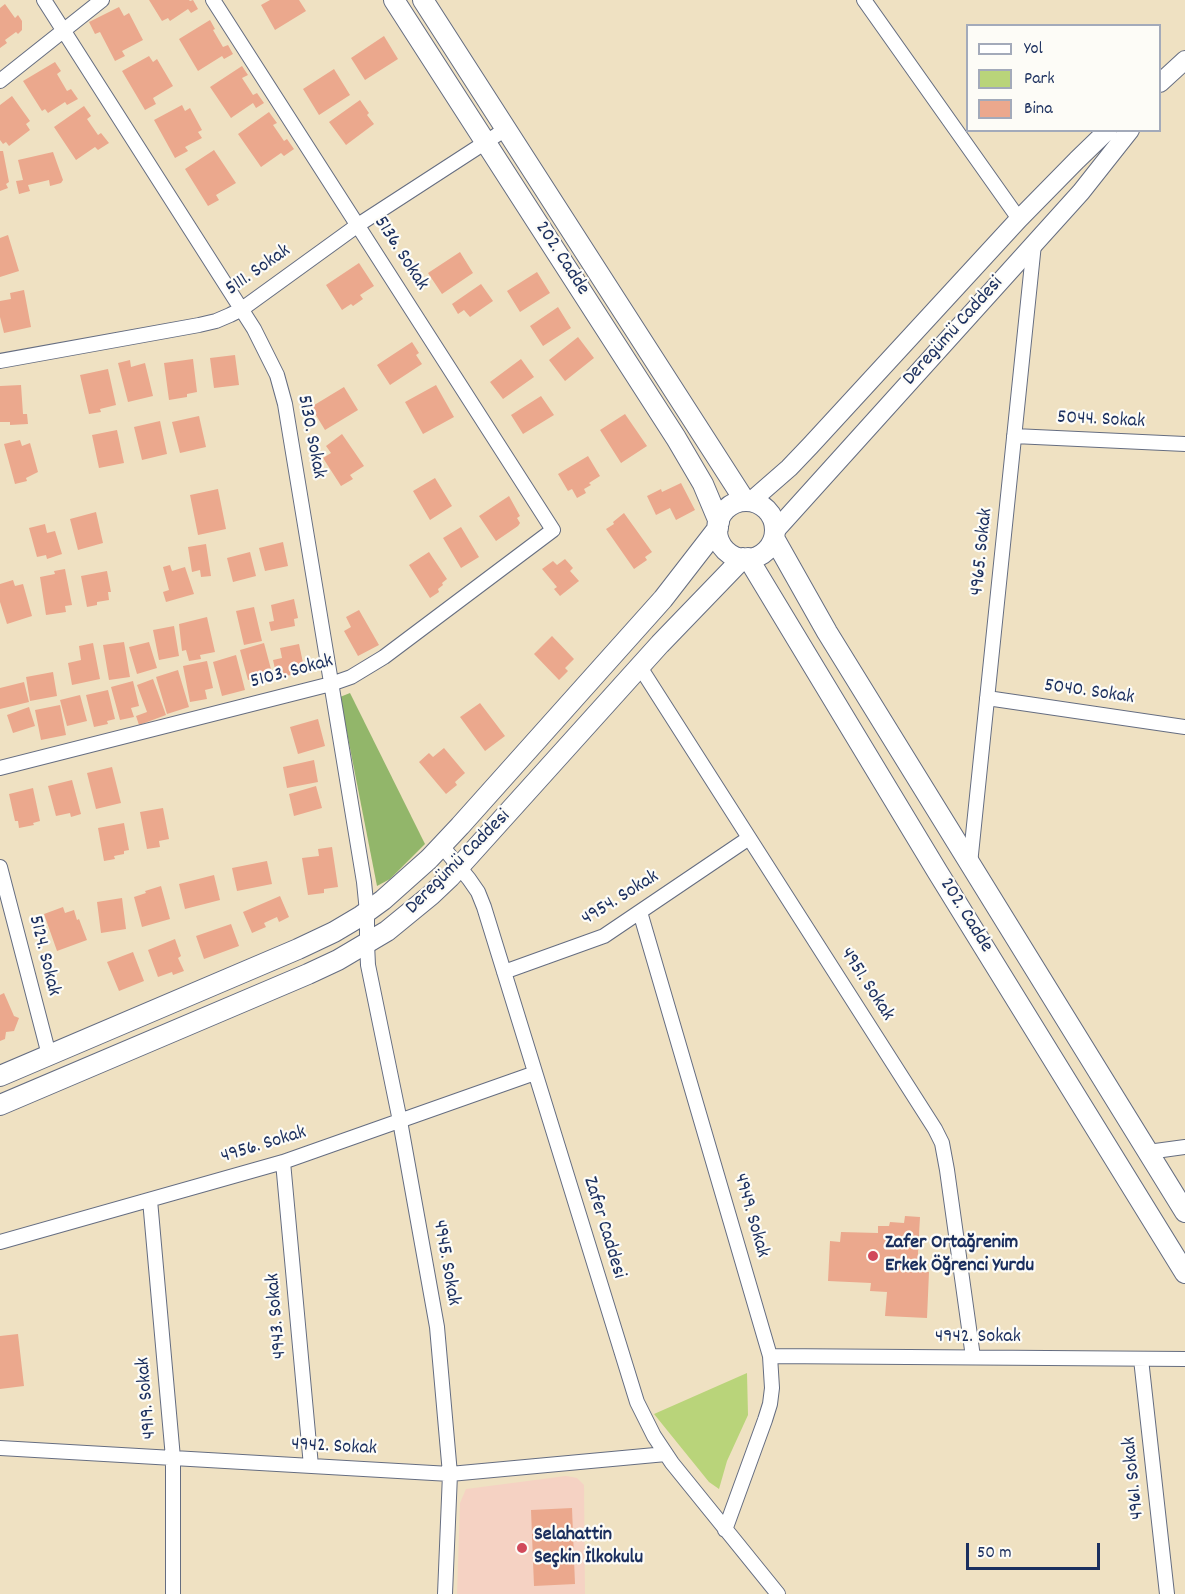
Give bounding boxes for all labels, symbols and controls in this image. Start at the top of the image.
legend [966,24,1161,132]
text: Yol [1024,37,1043,62]
text: Park [1024,67,1055,92]
text: Bina [1024,97,1053,122]
street label: 5136. Sokak [367,212,433,296]
street label: 202. Cadde [528,218,594,300]
street label: 5111. Sokak [222,240,296,302]
street label: Deregümü Caddesi [899,272,1009,392]
street label: 5130. Sokak [290,393,330,481]
street label: 5044. Sokak [1056,407,1146,435]
street label: 4965. Sokak [966,507,1000,597]
street label: 5103. Sokak [248,650,336,696]
street label: 5040. Sokak [1042,675,1136,711]
street label: Deregümü Caddesi [402,806,516,920]
street label: 4954. Sokak [578,866,664,932]
street label: 202. Cadde [933,874,997,958]
street label: 5124. Sokak [21,913,65,999]
street label: 4951. Sokak [833,944,899,1026]
street label: 4956. Sokak [218,1122,310,1170]
street label: 4949. Sokak [727,1171,773,1261]
street label: Zafer Caddesi [576,1174,630,1282]
street label: 4945. Sokak [426,1218,464,1308]
place label: Zafer Ortağrenim Erkek Öğrenci Yurdu [885,1232,1034,1279]
marker: Zafer Ortağrenim Erkek Öğrenci Yurdu [866,1249,880,1263]
street label: 4943. Sokak [262,1272,294,1360]
street label: 4942. Sokak [935,1326,1021,1350]
street label: 4919. Sokak [132,1356,164,1440]
street label: 4942. Sokak [290,1434,378,1462]
street label: 4961. Sokak [1119,1435,1151,1521]
place label: Selahattin Seçkin İlkokulu [534,1524,643,1571]
scale bar [969,1531,1102,1569]
marker: Selahattin Seçkin İlkokulu [515,1541,529,1555]
text: 50 m [977,1541,1012,1566]

